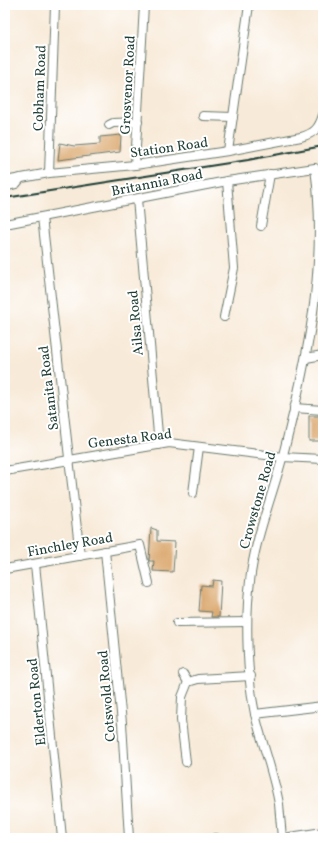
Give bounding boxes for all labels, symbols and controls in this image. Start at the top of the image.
street label: Grosvenor Road [116,35,141,135]
street label: Cobham Road [30,45,51,131]
street label: Station Road [129,134,210,163]
street label: Britannia Road [110,165,205,202]
street label: Ailsa Road [124,289,149,356]
street label: Satanita Road [35,344,64,431]
street label: Genesta Road [87,425,173,454]
street label: Crowstone Road [235,449,281,551]
street label: Finchley Road [26,529,115,562]
street label: Cotswold Road [94,649,121,742]
street label: Elderton Road [23,657,52,747]

